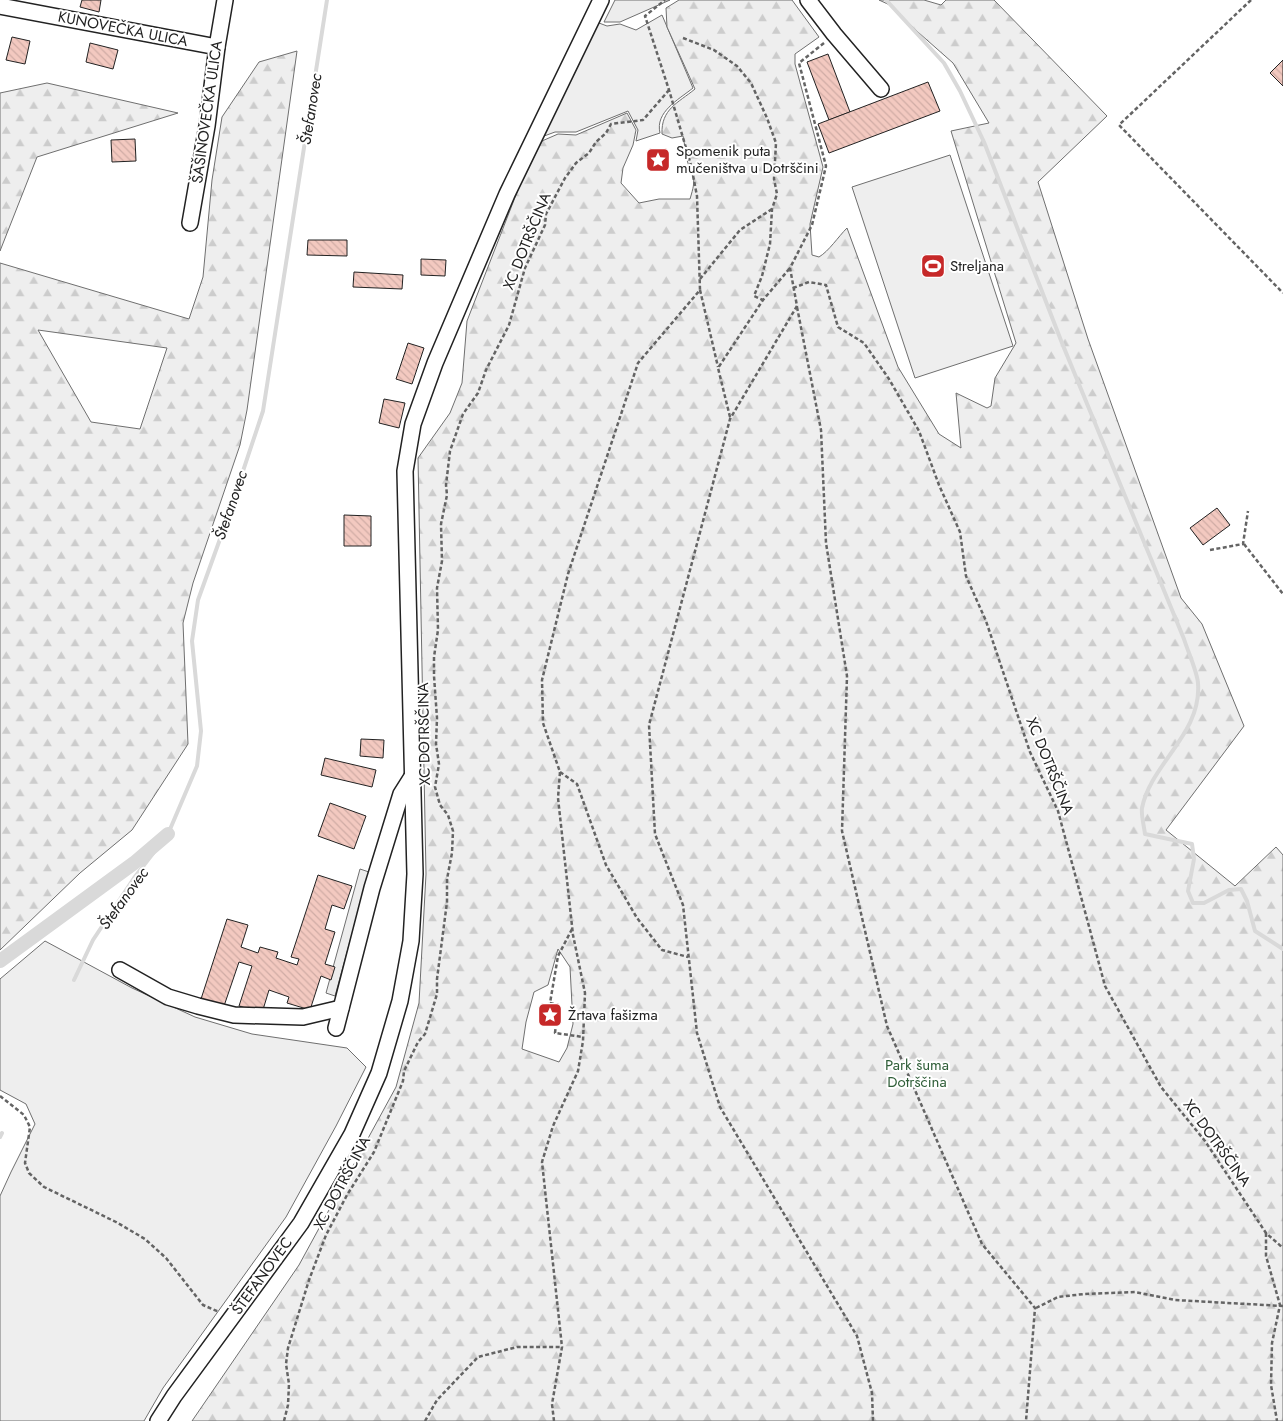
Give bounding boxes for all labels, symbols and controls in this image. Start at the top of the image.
street label: KUNOVEČKA ULICA [56,6,190,52]
street label: ŠAŠINOVEČKA ULICA [186,39,228,185]
water label: Štefanovec [294,71,328,146]
place label: Spomenik puta mučeništva u Dotrščini [676,140,819,179]
place icon: Spomenik puta mučeništva u Dotrščini [645,147,671,173]
street label: XC DOTRŠČINA [498,189,557,293]
sports icon: Streljana [920,253,946,279]
place label: Streljana [950,255,1004,277]
water label: Štefanovec [208,467,253,543]
street label: XC DOTRŠČINA [412,682,436,786]
street label: XC DOTRŠČINA [1021,714,1080,818]
water label: Štefanovec [93,862,154,934]
place icon: Žrtava fašizma [537,1002,563,1028]
place label: Žrtava fašizma [568,1004,658,1026]
park label: Park šuma Dotrščina [885,1054,949,1093]
street label: XC DOTRŠČINA [1178,1095,1256,1191]
street label: XC DOTRŠČINA [308,1132,376,1234]
street label: ŠTEFANOVEC [226,1233,298,1319]

